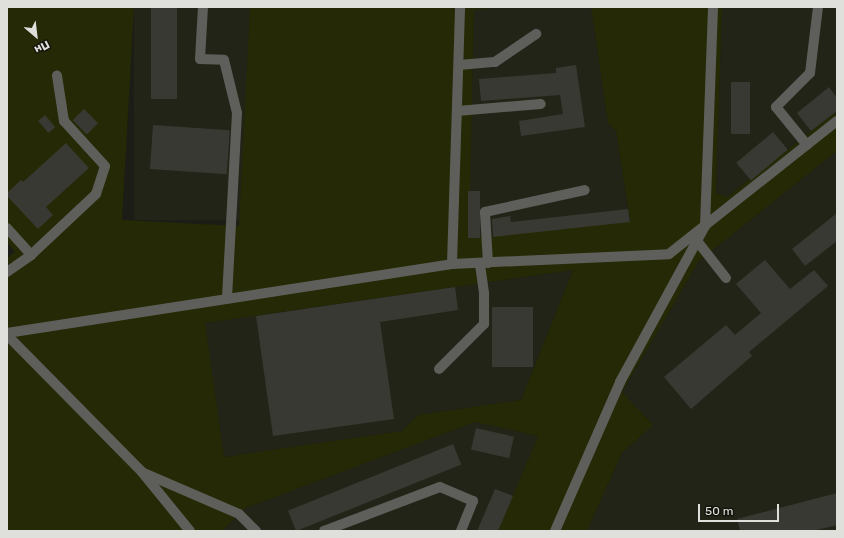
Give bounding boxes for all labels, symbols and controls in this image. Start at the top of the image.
north arrow [16,16,56,56]
text: Пн [32,38,52,56]
scale bar [700,496,781,522]
text: 50 m [705,504,733,518]

